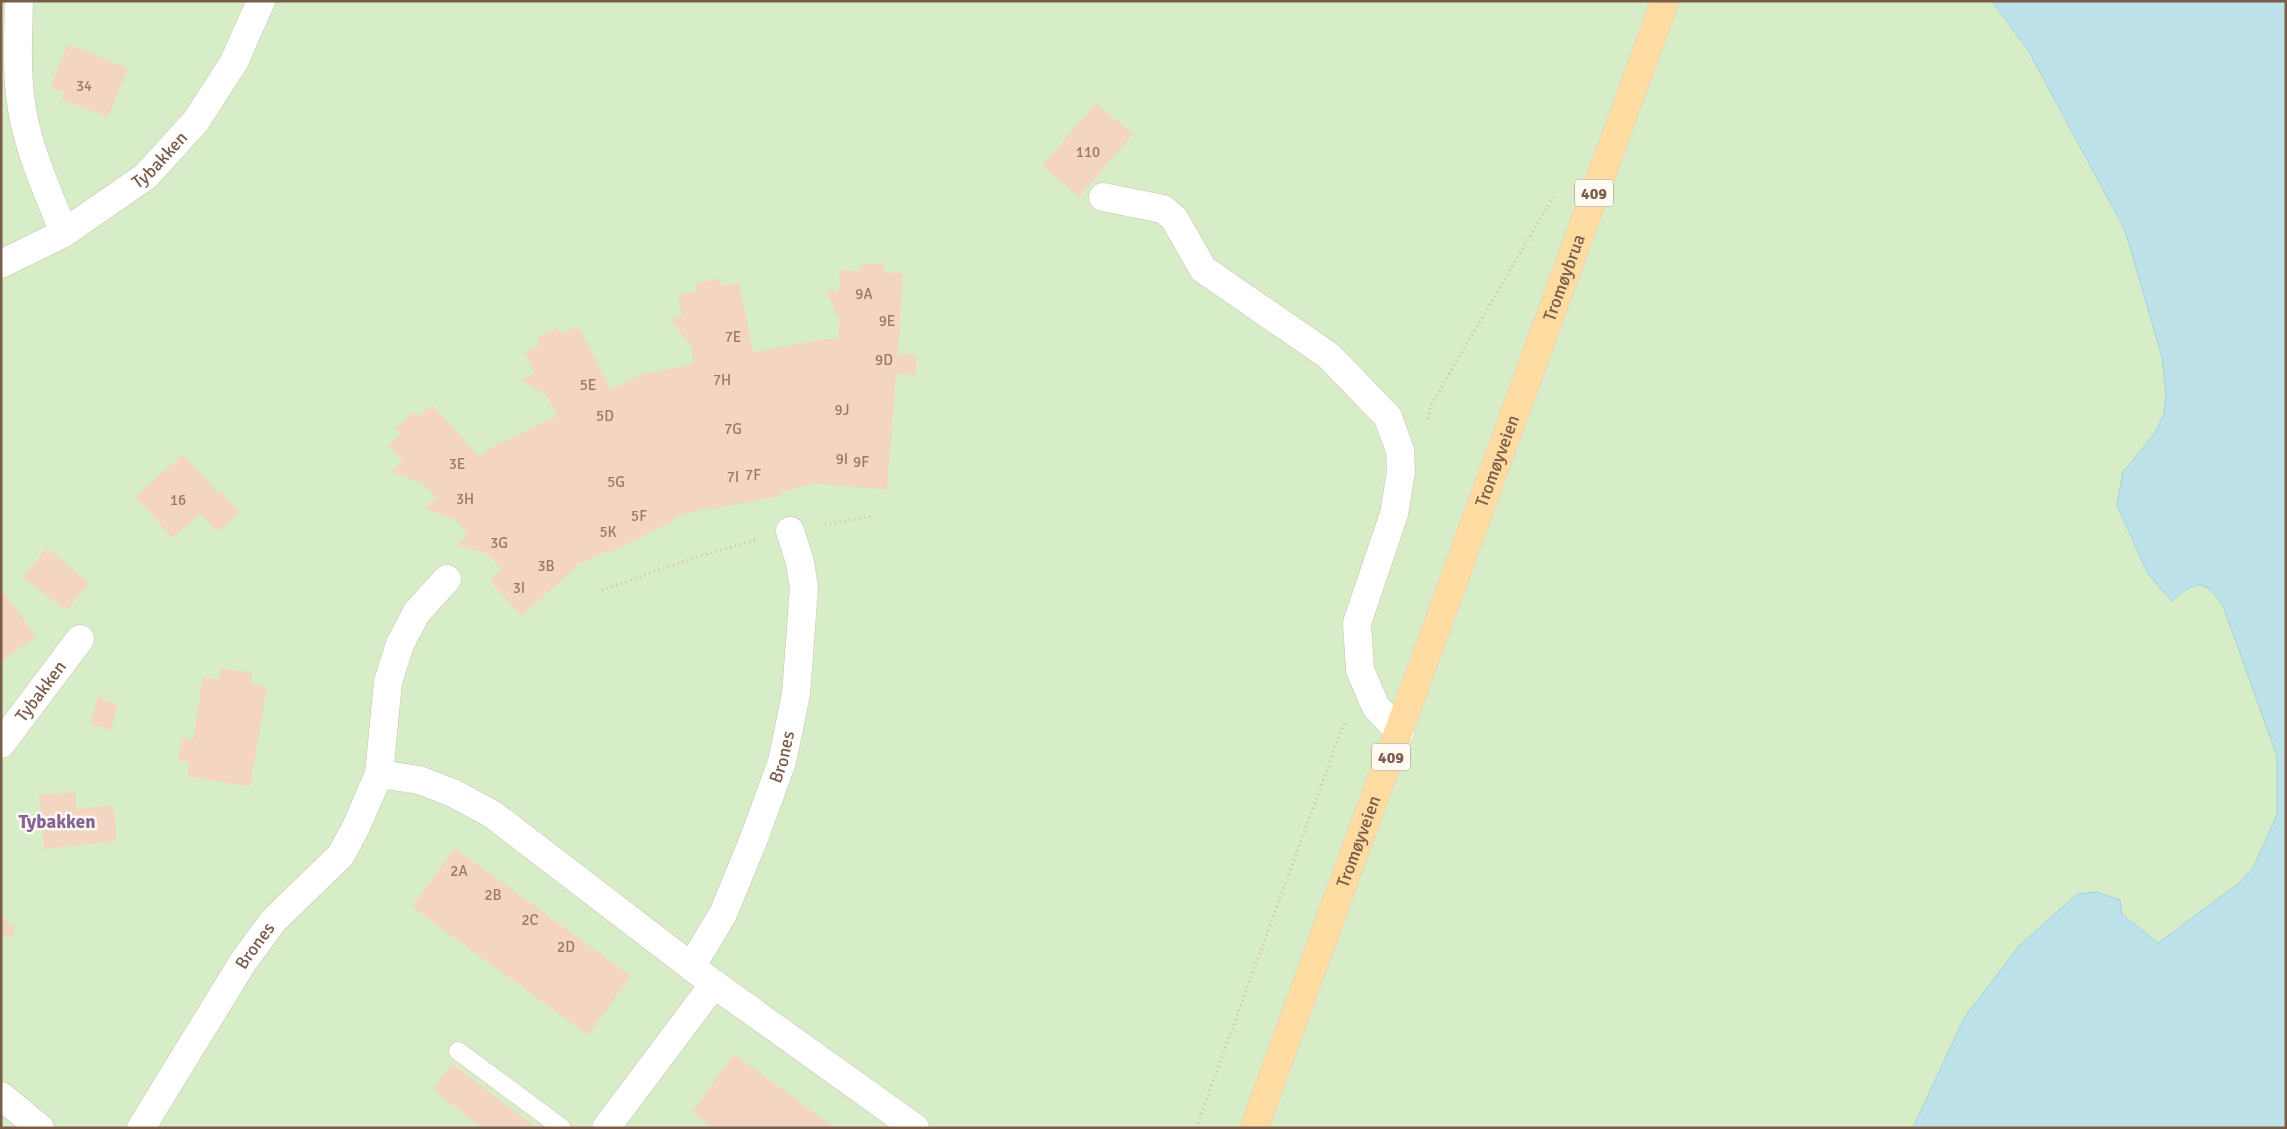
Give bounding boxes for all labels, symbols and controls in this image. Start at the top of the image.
house number: 34 [76,77,92,95]
street label: Tybakken [128,127,192,193]
house number: 110 [1076,143,1100,161]
road number: 409 [1575,180,1613,207]
street label: Tromøybrua [1538,231,1590,324]
house number: 9A [855,285,873,303]
house number: 9E [879,312,895,330]
house number: 7E [725,328,741,346]
house number: 9D [875,351,893,369]
house number: 7H [713,371,731,389]
house number: 5E [580,376,596,394]
house number: 9J [835,401,849,419]
house number: 5D [596,407,614,425]
street label: Tromøyveien [1470,412,1524,510]
house number: 7G [724,420,742,438]
house number: 9I [836,450,848,468]
house number: 9F [853,453,869,471]
house number: 3E [449,455,465,473]
house number: 7F [745,466,761,484]
house number: 7I [727,468,739,486]
house number: 5G [607,473,625,491]
house number: 3H [456,490,474,508]
house number: 16 [170,491,186,509]
house number: 5F [631,507,647,525]
house number: 5K [599,523,617,541]
house number: 3G [490,534,508,552]
house number: 3B [537,557,555,575]
house number: 3I [513,579,525,597]
street label: Tybakken [10,656,71,726]
street label: Brones [764,729,799,786]
road number: 409 [1372,744,1410,770]
street label: Tromøyveien [1332,792,1385,891]
district label: Tybakken [18,810,96,834]
house number: 2A [450,862,468,880]
house number: 2B [484,886,502,904]
house number: 2C [521,911,539,929]
street label: Brones [230,918,280,973]
house number: 2D [557,938,575,956]

